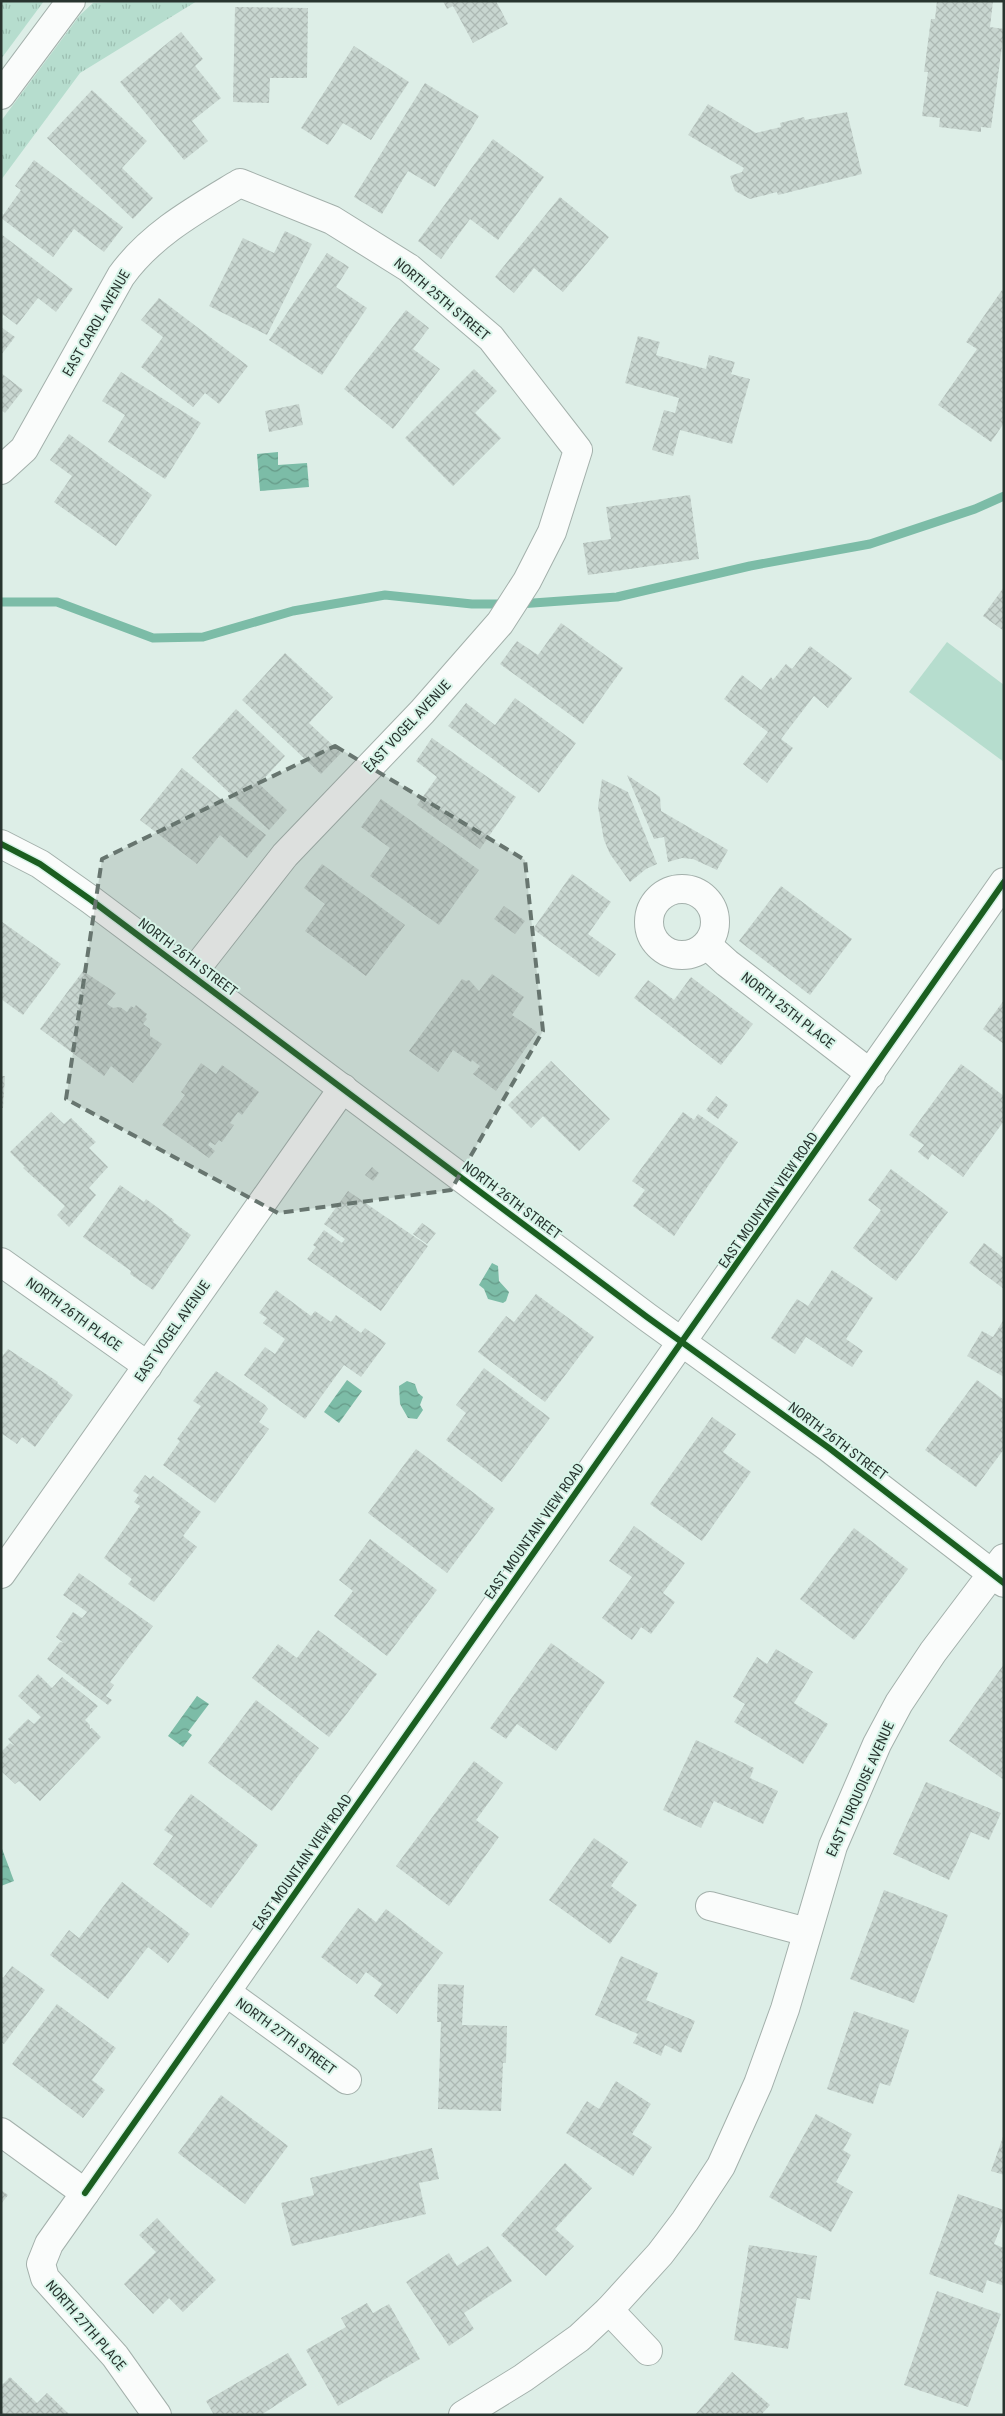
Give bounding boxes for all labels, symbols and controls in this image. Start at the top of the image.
street label: NORTH 25TH STREET [391,254,493,344]
street label: EAST CAROL AVENUE [59,267,133,379]
street label: EAST VOGEL AVENUE [360,677,454,775]
street label: NORTH 26TH STREET [135,915,241,999]
street label: NORTH 25TH PLACE [738,969,838,1051]
street label: EAST MOUNTAIN VIEW ROAD [715,1129,821,1271]
street label: NORTH 26TH STREET [459,1158,565,1242]
street label: NORTH 26TH PLACE [23,1274,125,1354]
street label: EAST VOGEL AVENUE [131,1277,213,1385]
street label: NORTH 26TH STREET [785,1399,891,1483]
street label: EAST MOUNTAIN VIEW ROAD [481,1460,587,1602]
street label: EAST TURQUOISE AVENUE [823,1719,897,1859]
street label: EAST MOUNTAIN VIEW ROAD [249,1791,355,1933]
street label: NORTH 27TH STREET [233,1994,339,2078]
street label: NORTH 27TH PLACE [43,2277,129,2373]

